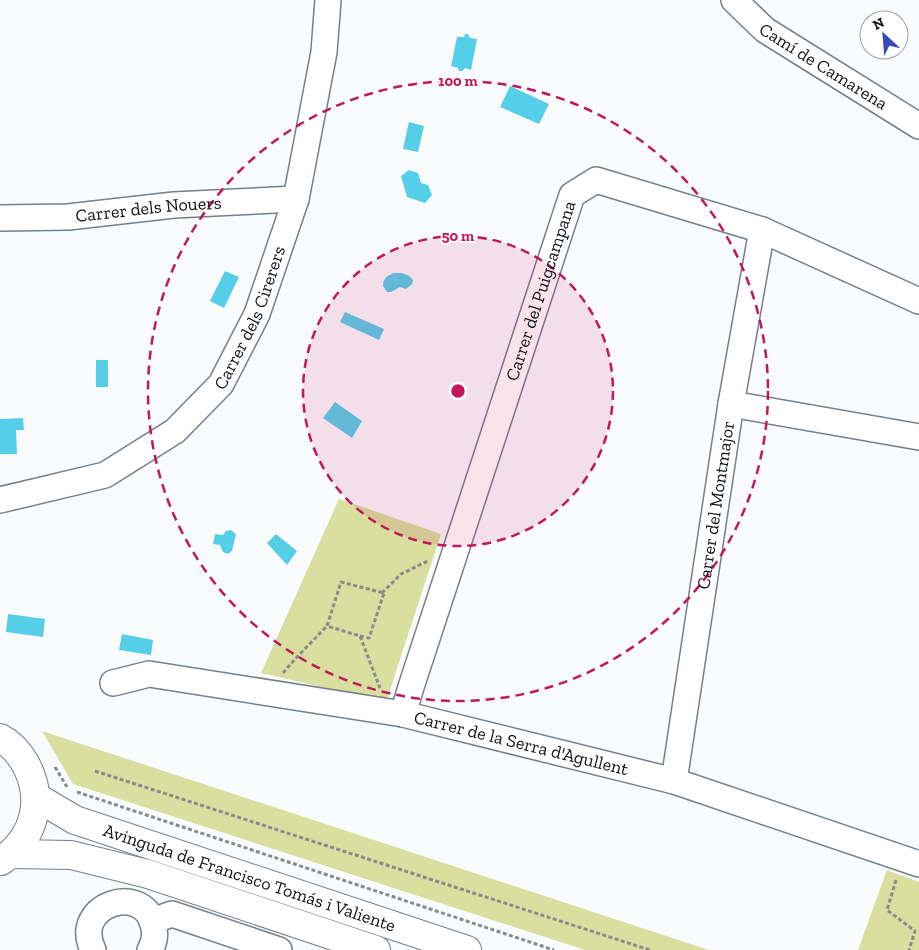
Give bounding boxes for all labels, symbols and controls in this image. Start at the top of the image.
north arrow [859,10,909,60]
text: N [870,14,887,34]
street label: Camí de Camarena [755,18,892,115]
text: 100 m [438,72,478,90]
street label: Carrer dels Nouers [74,192,222,227]
street label: Carrer del Puigcampana [501,198,580,384]
text: 50 m [442,227,474,245]
street label: Carrer dels Cirerers [209,243,290,393]
centre of rings [449,382,467,400]
street label: Carrer del Montmajor [692,420,739,591]
street label: Carrer de la Serra d'Agullent [412,706,631,780]
street label: Avinguda de Francisco Tomás i Valiente [100,819,398,937]

